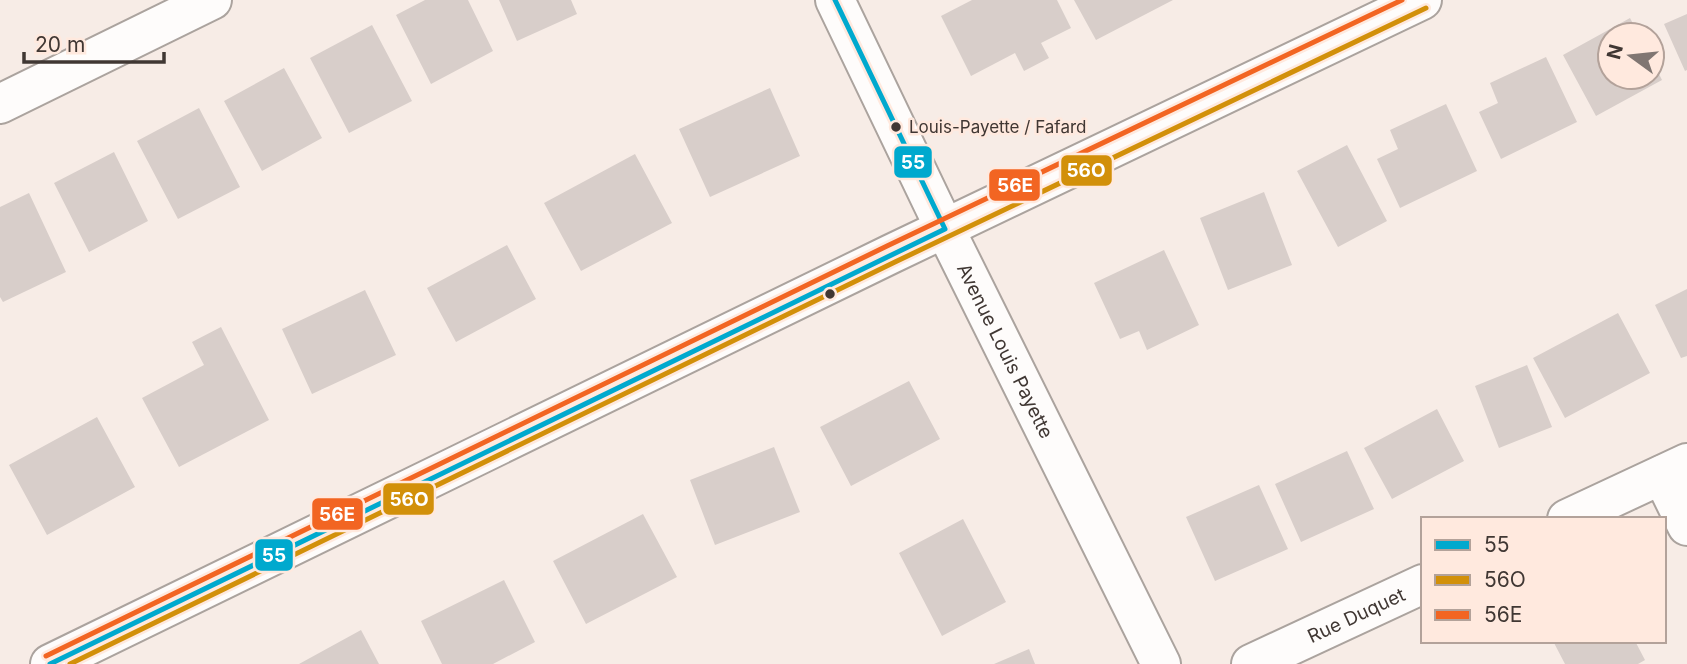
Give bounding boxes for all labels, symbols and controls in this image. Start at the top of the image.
scale bar [24,21,164,65]
north arrow [1596,21,1666,91]
text: 20 m [35,32,85,57]
text: N [1602,42,1628,62]
place label: Louis-Payette / Fafard [909,117,1086,137]
marker: Louis-Payette / Fafard [889,120,903,134]
line badge: 55 [893,145,933,179]
text: 55 [901,151,925,174]
line badge: 56O [1060,154,1113,187]
text: 56O [1066,159,1106,182]
line badge: 56E [988,168,1041,202]
text: 56E [997,174,1033,197]
street label: Avenue Louis Payette [952,260,1059,442]
unlabelled marker [823,287,837,301]
line badge: 56O [382,482,435,516]
text: 56O [389,488,429,511]
line badge: 56E [311,497,364,531]
text: 56E [319,503,355,526]
legend [1421,517,1666,643]
text: 55 [1484,532,1510,557]
line badge: 55 [254,538,294,572]
text: 55 [262,544,286,567]
text: 56O [1484,567,1526,592]
street label: Rue Duquet [1304,582,1409,648]
text: 56E [1484,602,1522,627]

